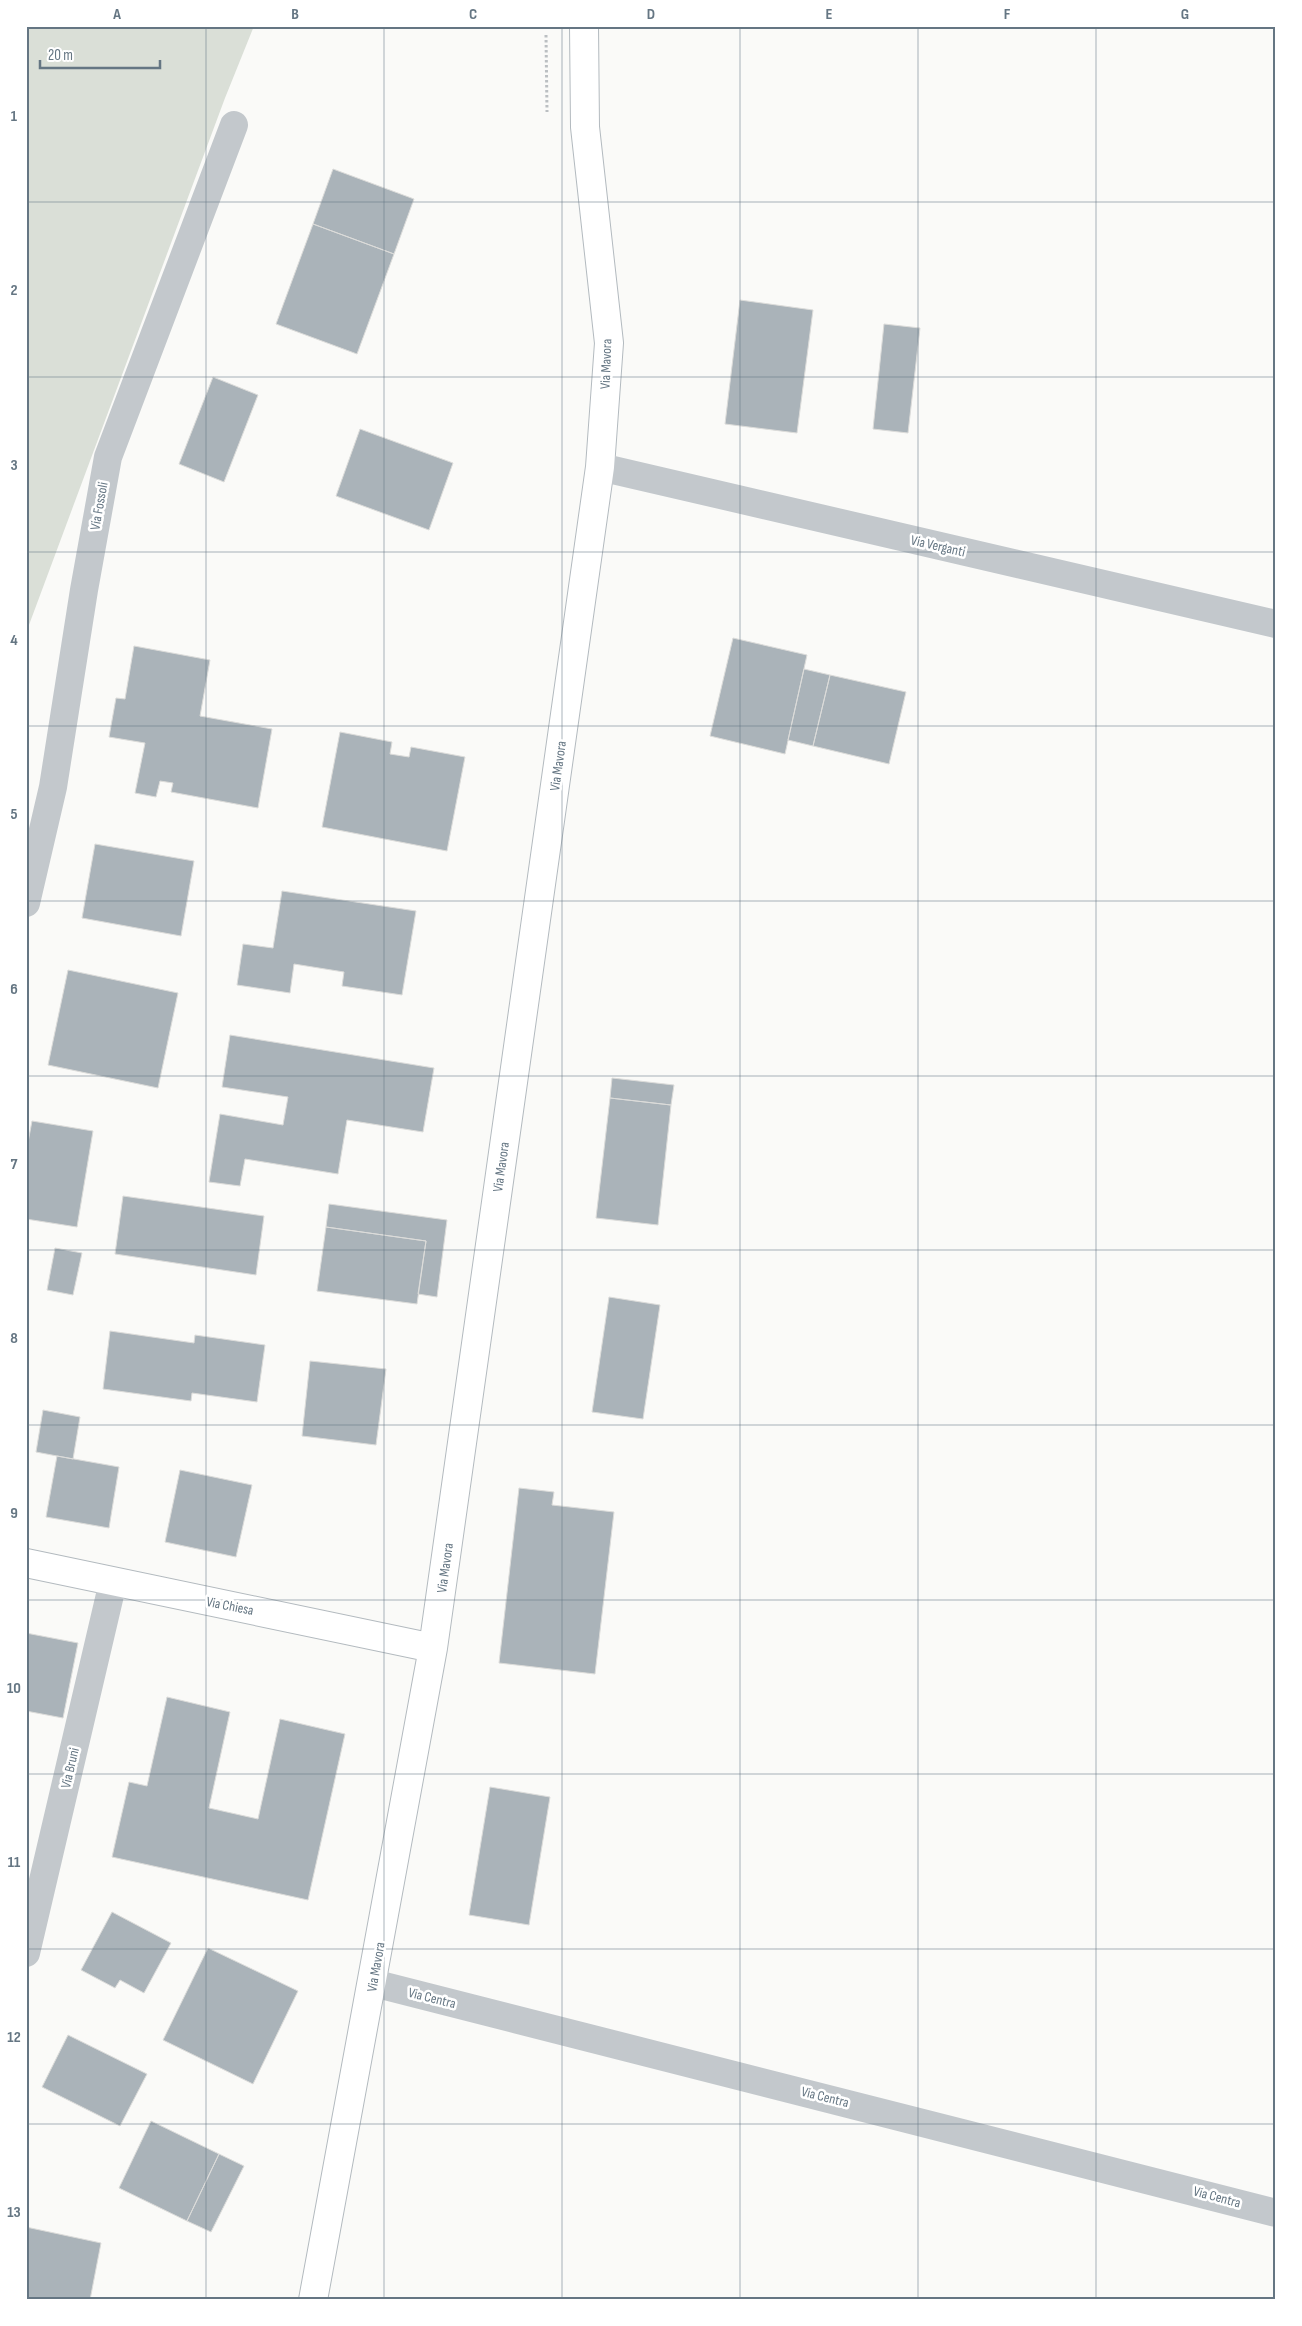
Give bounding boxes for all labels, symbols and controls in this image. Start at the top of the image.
text: A [112,5,121,24]
text: B [291,5,299,24]
text: C [469,5,477,24]
text: D [647,5,655,24]
text: E [826,5,833,24]
text: F [1004,5,1011,24]
text: G [1181,5,1189,24]
scale bar [40,38,160,70]
text: 20 m [48,46,73,65]
text: 1 [11,107,18,126]
text: 2 [10,281,18,300]
street label: Via Mavora [597,338,615,390]
text: 3 [10,456,18,475]
street label: Via Fossoli [86,481,112,531]
street label: Via Verganti [909,531,967,561]
text: 4 [10,631,18,650]
street label: Via Mavora [546,740,570,792]
text: 5 [10,805,18,824]
text: 6 [10,980,18,999]
street label: Via Mavora [489,1141,513,1193]
text: 7 [11,1155,18,1174]
text: 8 [10,1329,18,1348]
text: 9 [10,1504,18,1523]
street label: Via Mavora [433,1542,457,1594]
street label: Via Chiesa [205,1593,255,1619]
text: 10 [7,1679,21,1698]
street label: Via Bruni [57,1746,83,1790]
text: 11 [8,1853,21,1872]
street label: Via Mavora [363,1941,389,1993]
street label: Via Centra [406,1984,458,2012]
text: 12 [7,2028,21,2047]
street label: Via Centra [799,2083,851,2111]
street label: Via Centra [1191,2183,1243,2211]
text: 13 [7,2203,21,2222]

